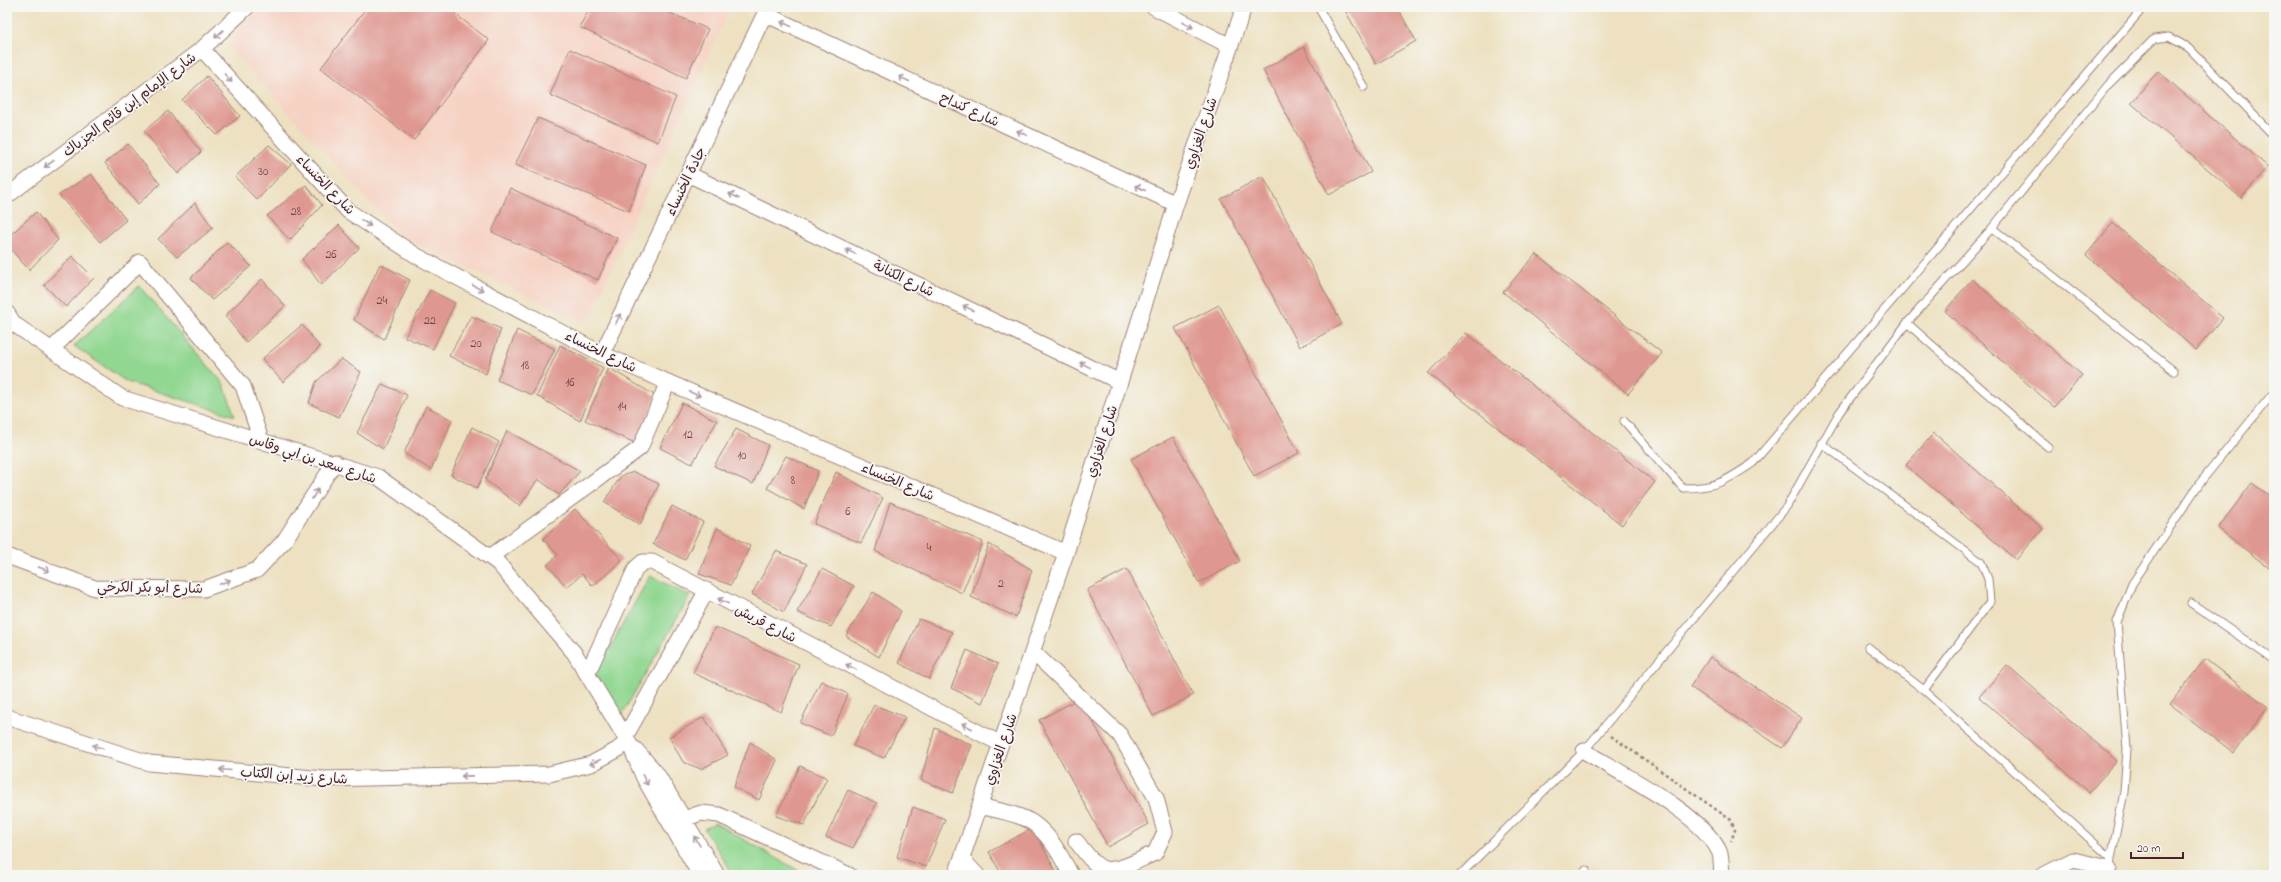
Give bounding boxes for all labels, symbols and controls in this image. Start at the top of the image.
one-way arrow [781,20,793,27]
one-way arrow [1182,21,1194,29]
one-way arrow [214,29,224,38]
street label: شارع الإمام إبن قائم الجزياك [59,48,201,163]
one-way arrow [224,73,233,83]
one-way arrow [899,75,911,82]
street label: شارع كنداح [936,87,1002,133]
street label: شارع الغزاوي [1179,95,1224,172]
one-way arrow [1017,129,1029,136]
street label: جادة الخنساء [661,144,712,220]
street label: شارع الخنساء [290,150,359,220]
one-way arrow [44,160,55,168]
house number: 30 [258,163,268,181]
one-way arrow [1135,184,1147,191]
one-way arrow [728,192,740,199]
house number: 28 [291,203,302,221]
one-way arrow [360,218,371,227]
house number: 26 [325,246,337,264]
one-way arrow [845,248,857,255]
street label: شارع الكنانة [869,256,937,303]
one-way arrow [471,285,483,293]
house number: 24 [377,292,388,310]
one-way arrow [962,304,974,311]
house number: 22 [424,312,436,330]
one-way arrow [615,313,622,325]
street label: شارع الخنساء [561,326,640,379]
house number: 20 [470,335,482,353]
house number: 18 [521,357,530,375]
one-way arrow [1079,361,1091,368]
house number: 16 [565,374,575,392]
one-way arrow [689,391,701,398]
house number: 14 [618,398,626,416]
street label: شارع الغزاوي [1081,403,1124,480]
house number: 12 [683,426,693,444]
street label: شارع سعد بن ابي وقاس [246,429,379,491]
house number: 10 [737,447,747,465]
street label: شارع الخنساء [858,458,937,507]
house number: 8 [791,472,796,490]
one-way arrow [311,489,319,500]
house number: 6 [845,503,851,521]
house number: 4 [927,539,932,557]
one-way arrow [37,566,49,574]
house number: 2 [998,575,1004,593]
street label: شارع أبو بكر الكرخي [97,577,203,601]
one-way arrow [219,577,231,585]
one-way arrow [717,596,729,604]
street label: شارع قريش [731,600,800,649]
one-way arrow [845,662,857,670]
street label: شارع الغزاوي [979,711,1024,788]
one-way arrow [961,722,973,729]
one-way arrow [92,743,105,750]
one-way arrow [589,759,601,766]
street label: شارع زيد إبن الكتاب [239,762,348,791]
one-way arrow [219,767,232,774]
one-way arrow [461,772,474,780]
one-way arrow [642,774,650,786]
scale bar [2131,834,2183,860]
one-way arrow [693,835,701,847]
text: 20 m [2137,840,2160,858]

